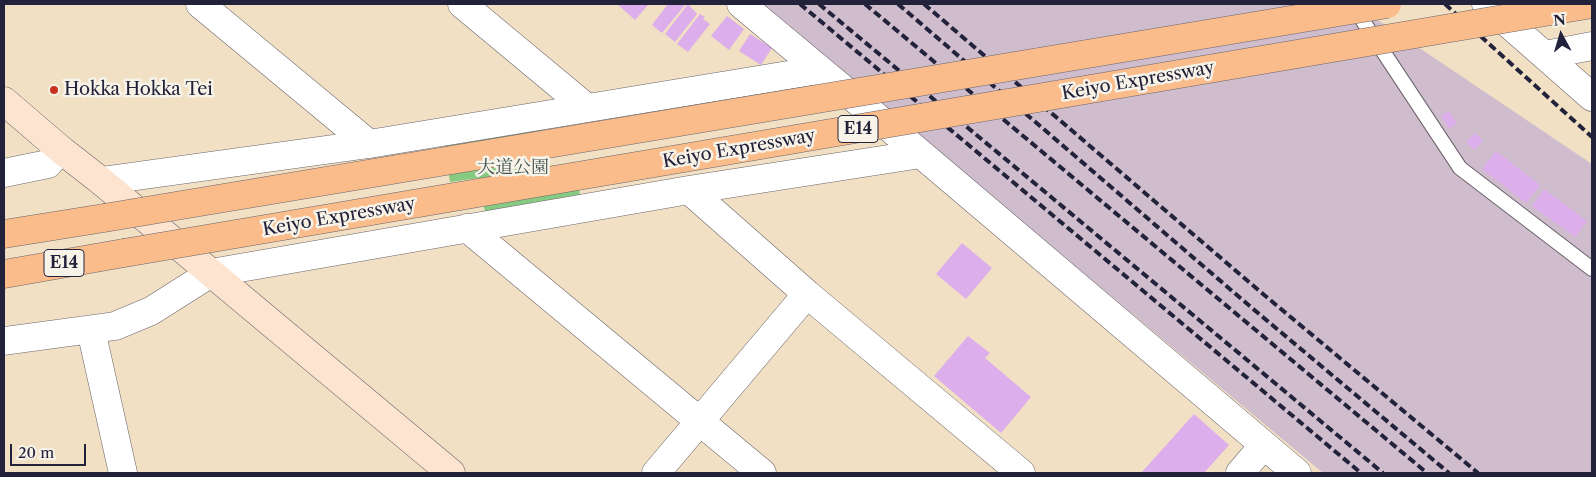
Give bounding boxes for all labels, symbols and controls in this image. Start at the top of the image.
north arrow [1536,10,1586,60]
text: N [1552,10,1566,30]
street label: Keiyo Expressway [1060,57,1216,105]
place label: Hokka Hokka Tei [64,79,213,101]
marker: Hokka Hokka Tei [48,84,60,96]
road number: E14 [838,116,878,142]
street label: Keiyo Expressway [661,125,817,173]
park label: 大道公園 [477,157,549,179]
street label: Keiyo Expressway [261,193,417,241]
road number: E14 [44,250,84,276]
scale bar [12,434,89,466]
text: 20 m [18,443,54,462]

